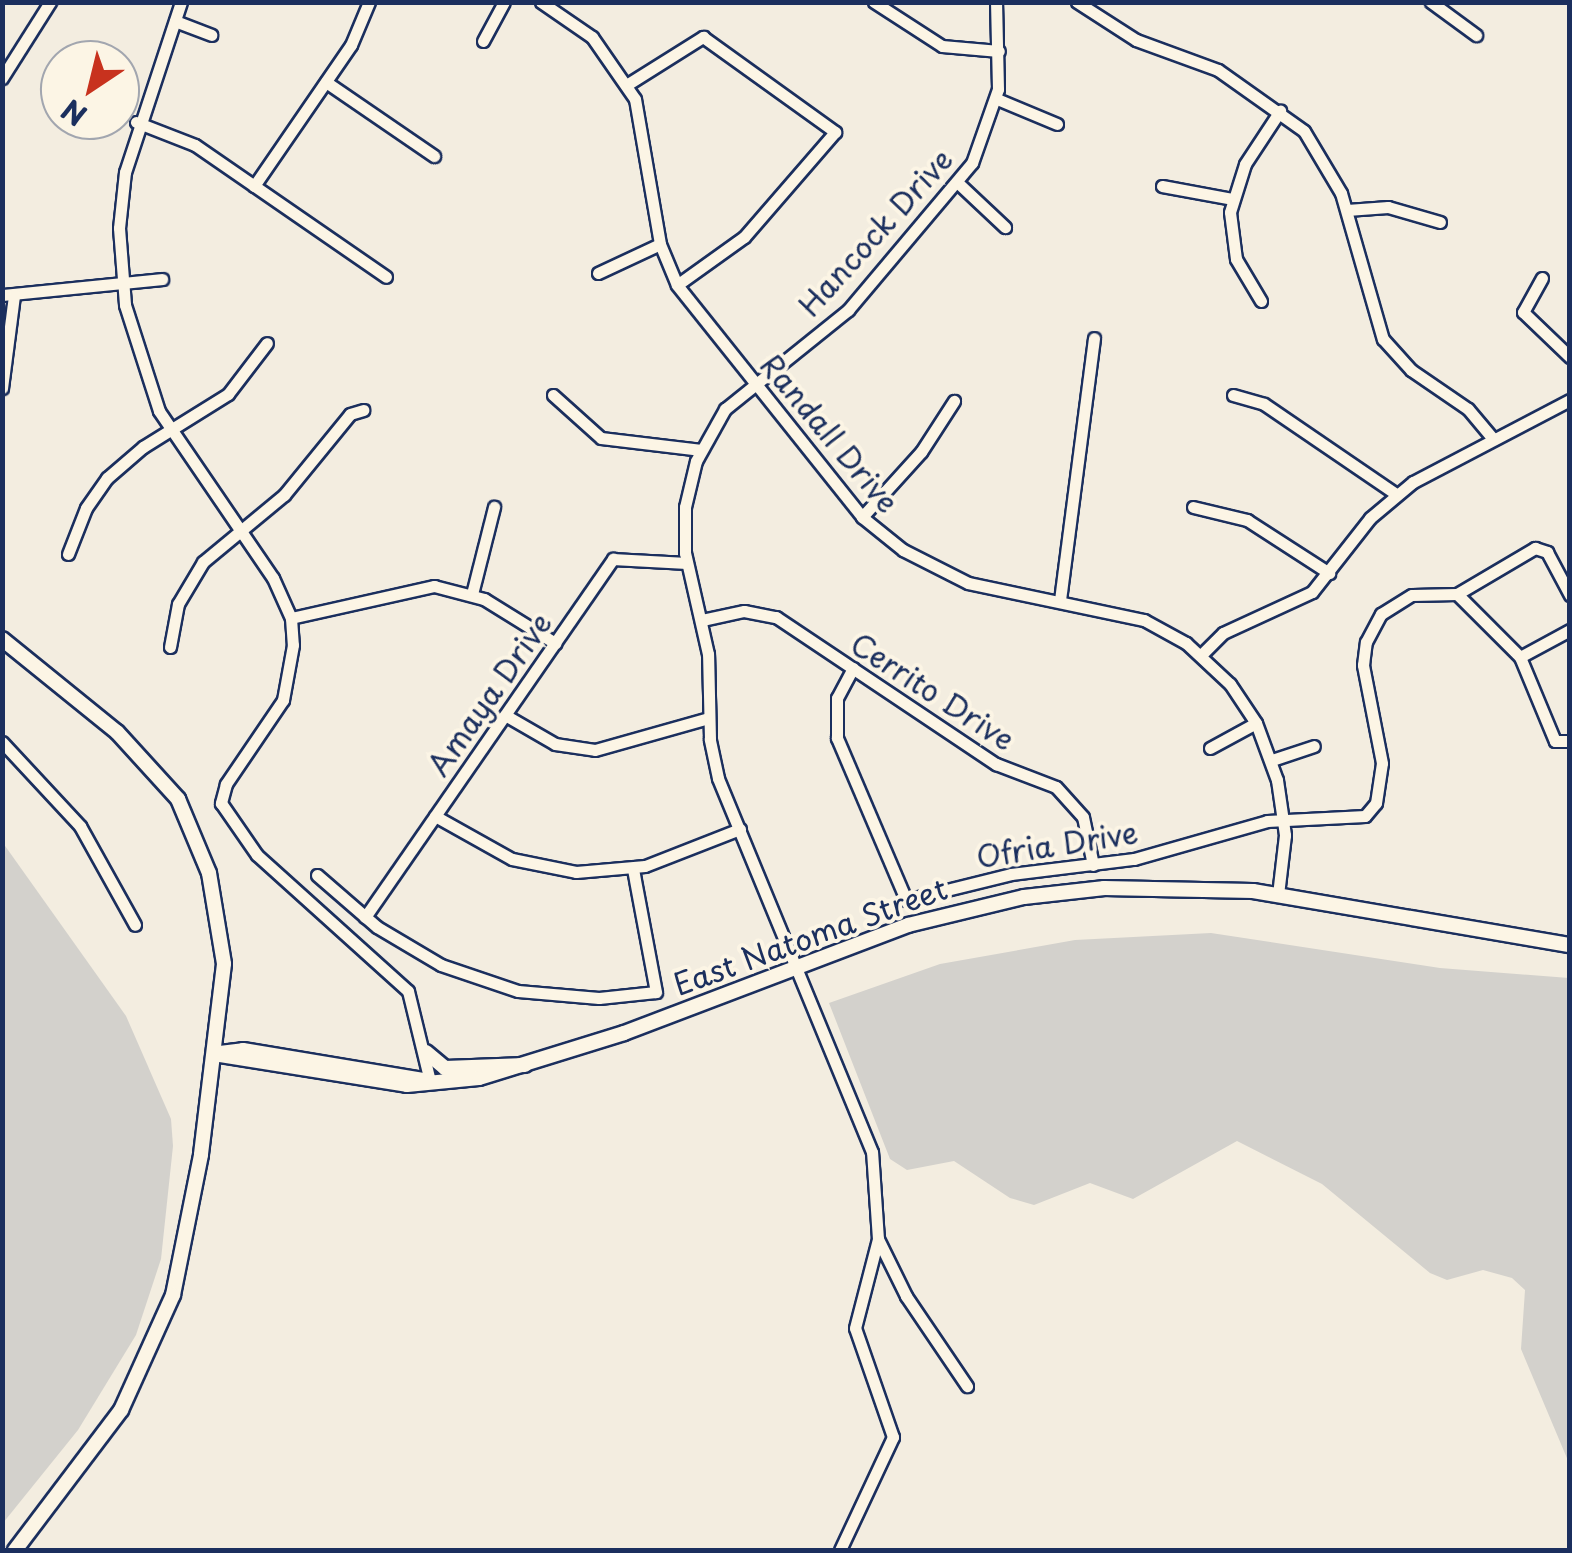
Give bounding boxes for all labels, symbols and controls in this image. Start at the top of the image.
north arrow [40,40,140,140]
text: N [52,89,95,137]
street label: Hancock Drive [790,141,960,323]
street label: Randall Drive [753,346,907,520]
street label: Amaya Drive [419,605,559,783]
street label: Cerrito Drive [844,625,1022,757]
street label: Ofria Drive [974,814,1140,874]
street label: East Natoma Street [668,870,952,1002]

